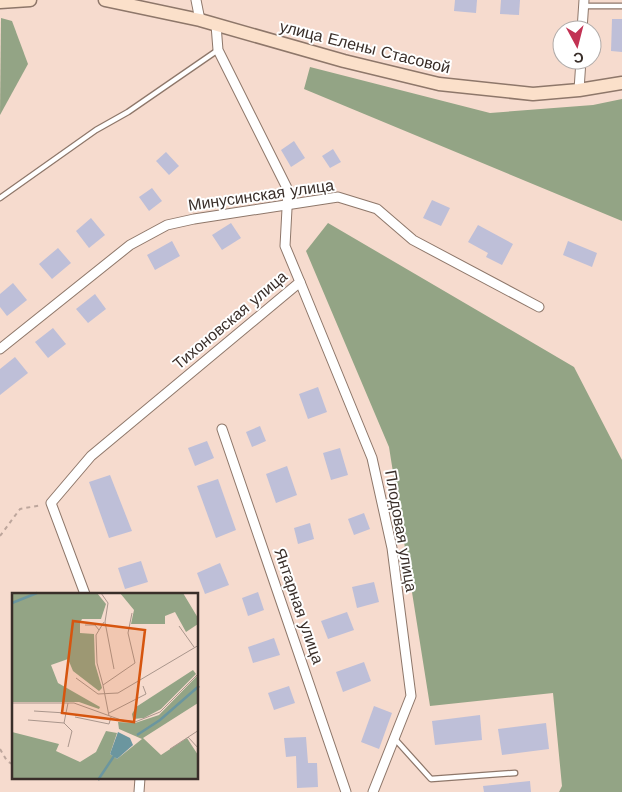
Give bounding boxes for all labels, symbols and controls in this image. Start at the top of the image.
street label: улица Елены Стасовой [278,17,452,77]
north arrow [552,20,602,70]
text: С [573,49,585,66]
street label: Минусинская улица [187,175,335,215]
street label: Тихоновская улица [169,267,291,373]
street label: Плодовая улица [381,469,421,593]
street label: Янтарная улица [270,546,328,666]
inset map [12,593,199,780]

